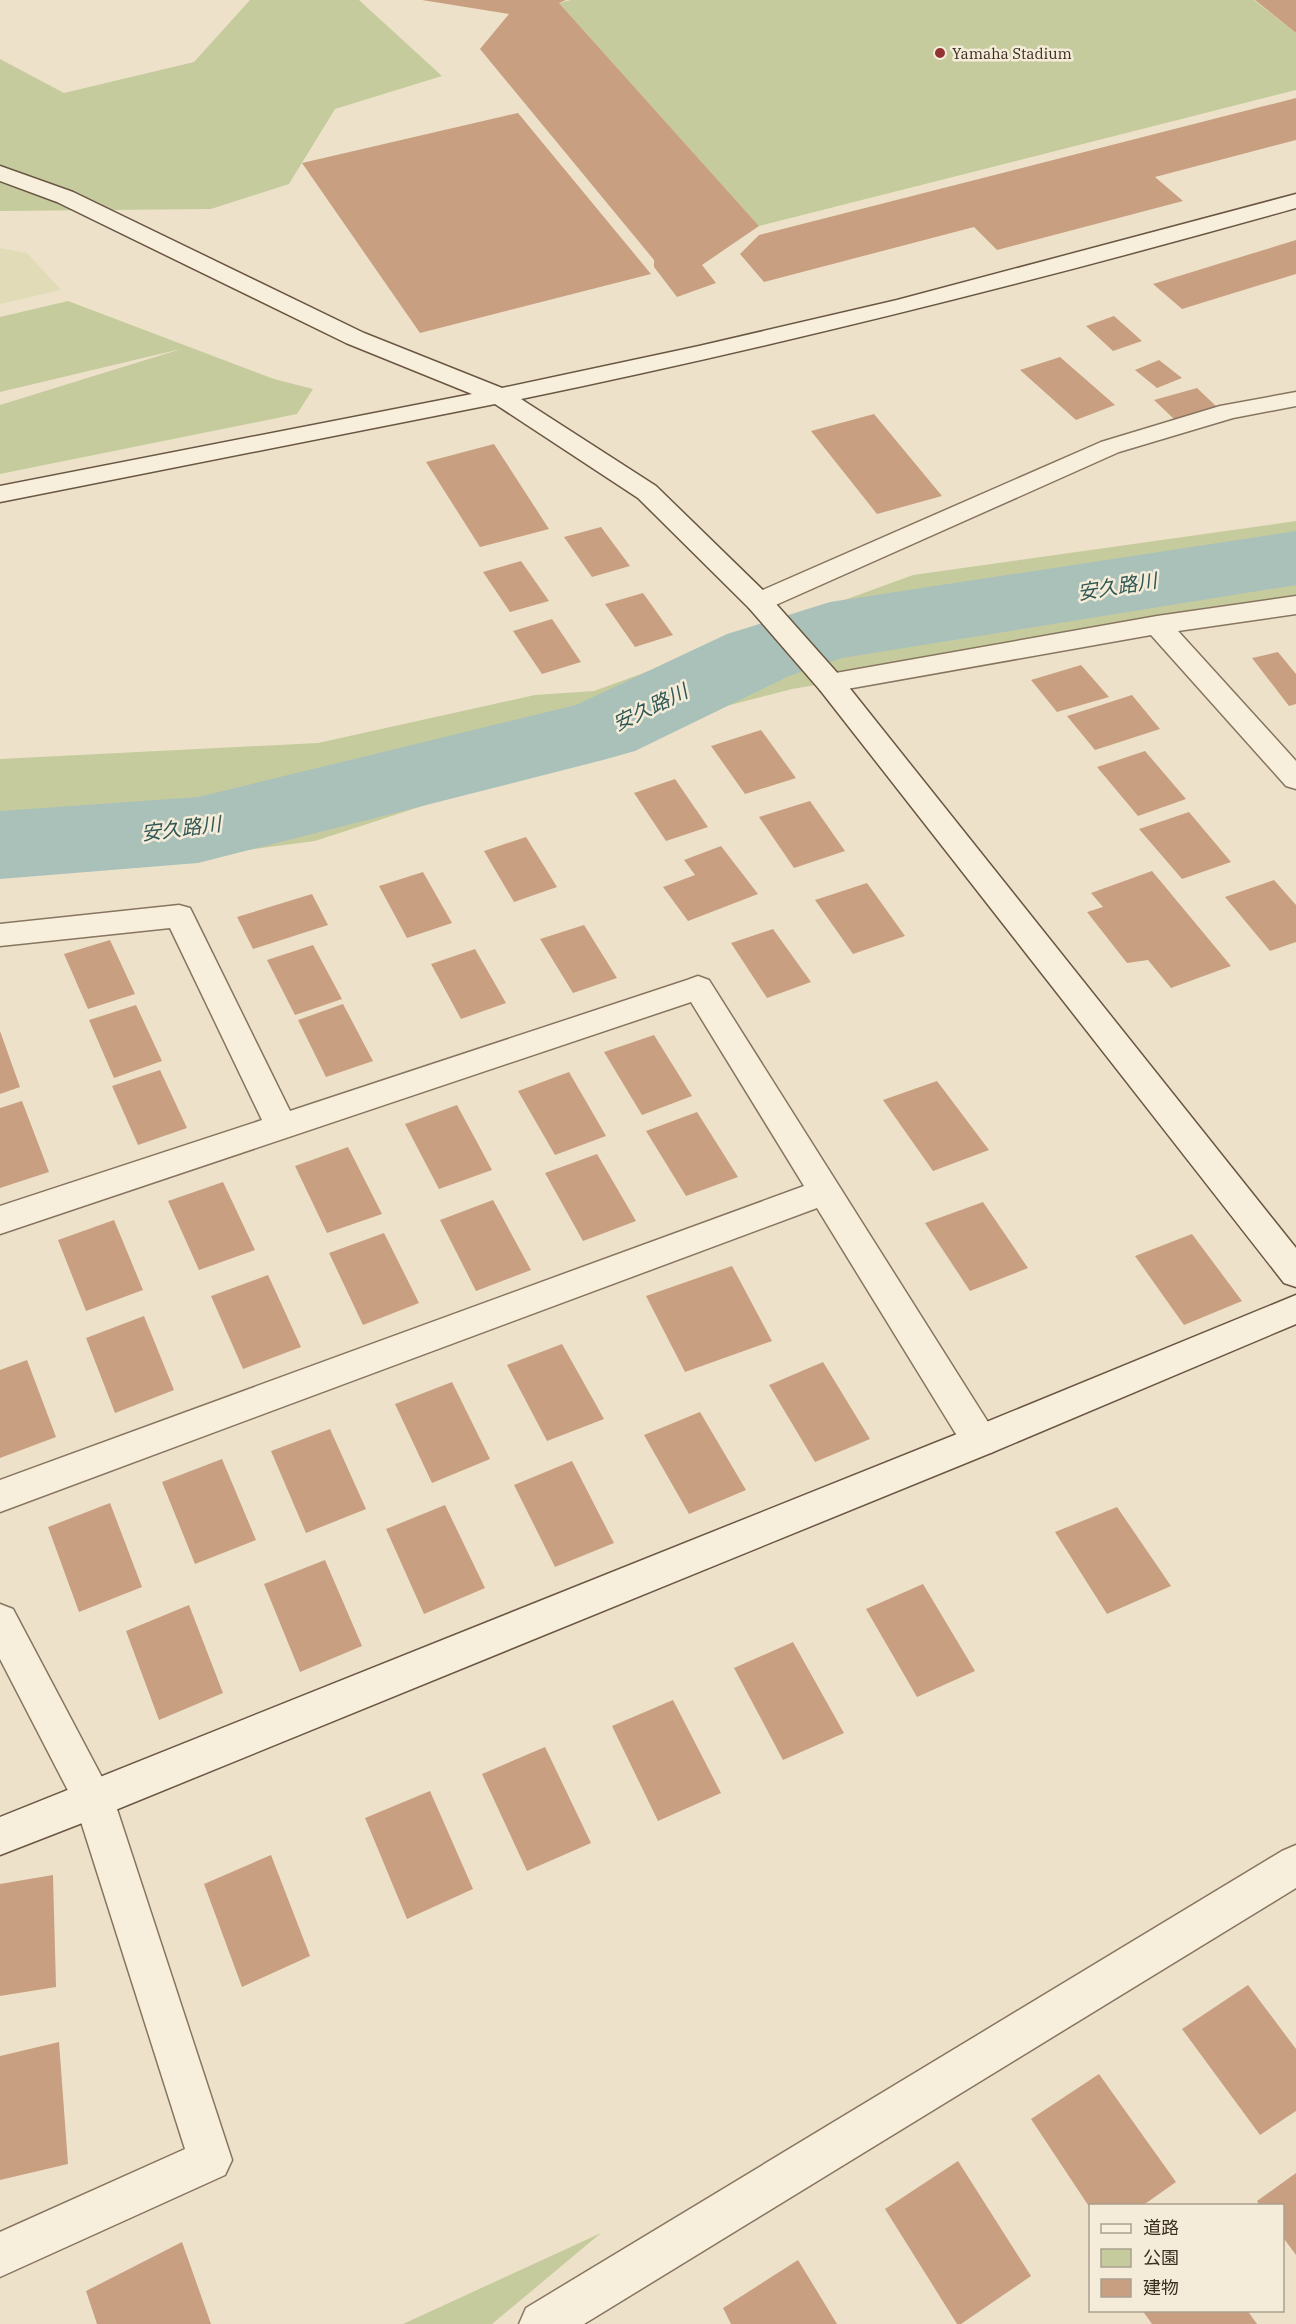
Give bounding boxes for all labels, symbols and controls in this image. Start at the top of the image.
place label: Yamaha Stadium [952,44,1072,63]
marker: Yamaha Stadium [933,46,947,60]
water label: 安久路川 [1075,566,1161,606]
water label: 安久路川 [608,676,694,737]
water label: 安久路川 [140,809,224,846]
legend [1089,2204,1284,2312]
text: 道路 [1143,2216,1179,2239]
text: 公園 [1143,2246,1179,2269]
text: 建物 [1143,2276,1179,2299]

